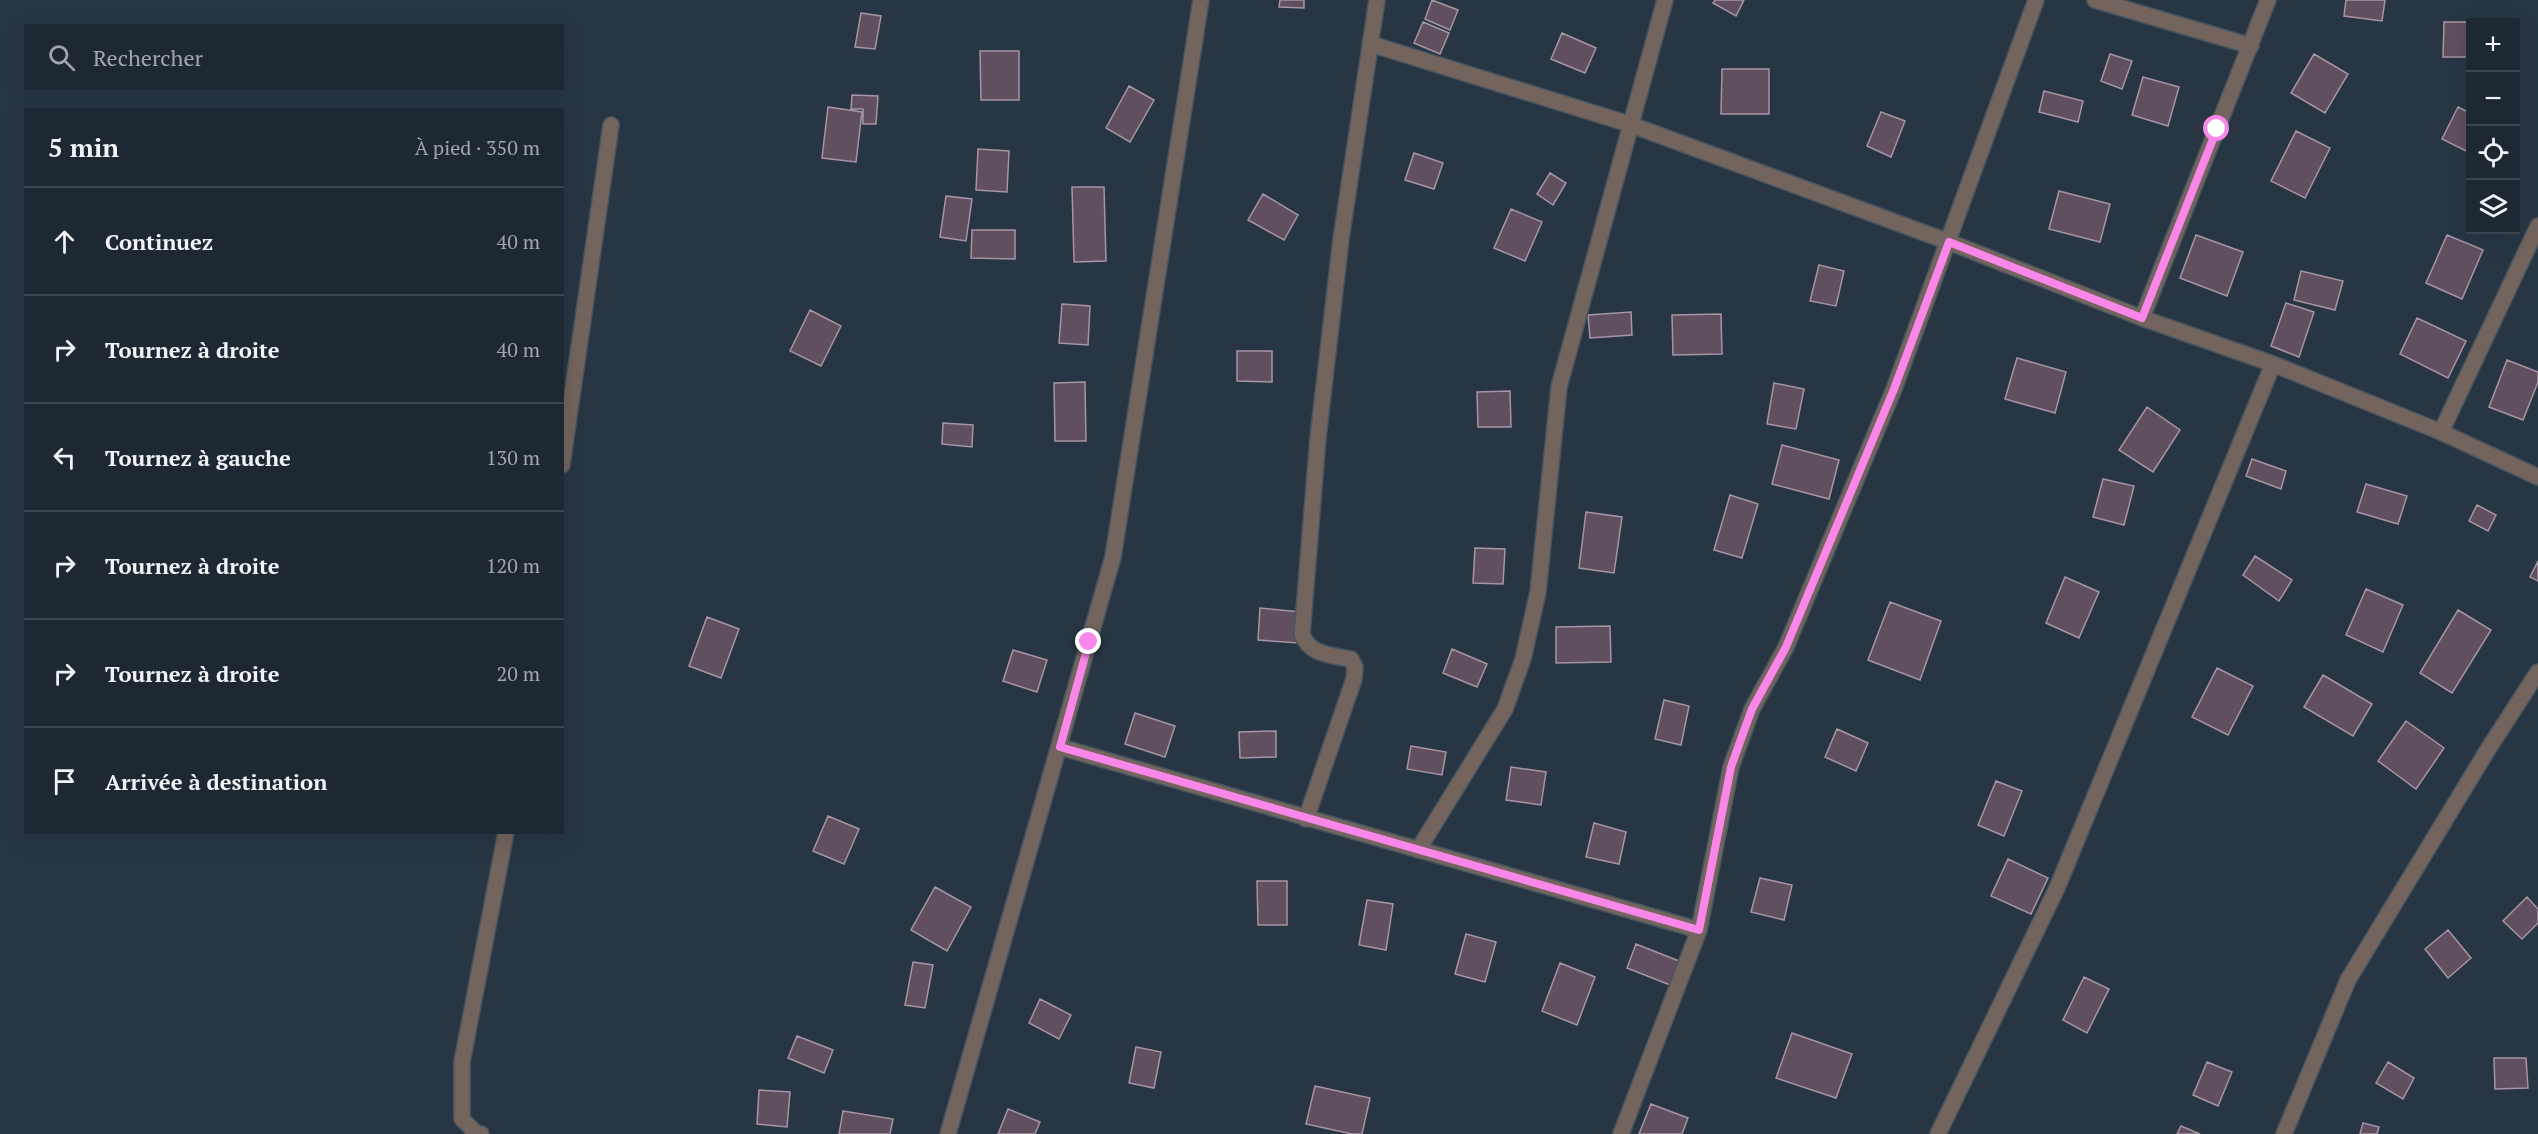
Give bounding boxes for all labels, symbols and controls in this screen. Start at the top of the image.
map controls [2466,18,2520,234]
button: + [2466,18,2520,72]
search box [24,24,564,90]
icon: search [45,41,78,74]
text: Rechercher [93,43,203,72]
button: − [2466,72,2520,126]
route start [2203,115,2229,141]
button: locate [2466,126,2520,180]
text: 5 min [48,130,119,164]
text: À pied · 350 m [415,134,540,161]
button: layers [2466,180,2520,234]
icon: ahead [48,225,81,258]
text: Continuez [105,227,213,256]
text: 40 m [497,228,540,255]
icon: right [48,333,81,366]
text: Tournez à droite [105,335,280,364]
text: 40 m [497,336,540,363]
icon: left [48,441,81,474]
text: Tournez à gauche [105,443,291,472]
text: 130 m [486,444,540,471]
icon: right [48,549,81,582]
text: Tournez à droite [105,551,280,580]
text: 120 m [486,552,540,579]
route end [1075,628,1101,654]
icon: right [48,657,81,690]
text: Tournez à droite [105,659,280,688]
text: 20 m [497,660,540,687]
icon: arrive [48,765,81,798]
text: Arrivée à destination [105,767,327,796]

